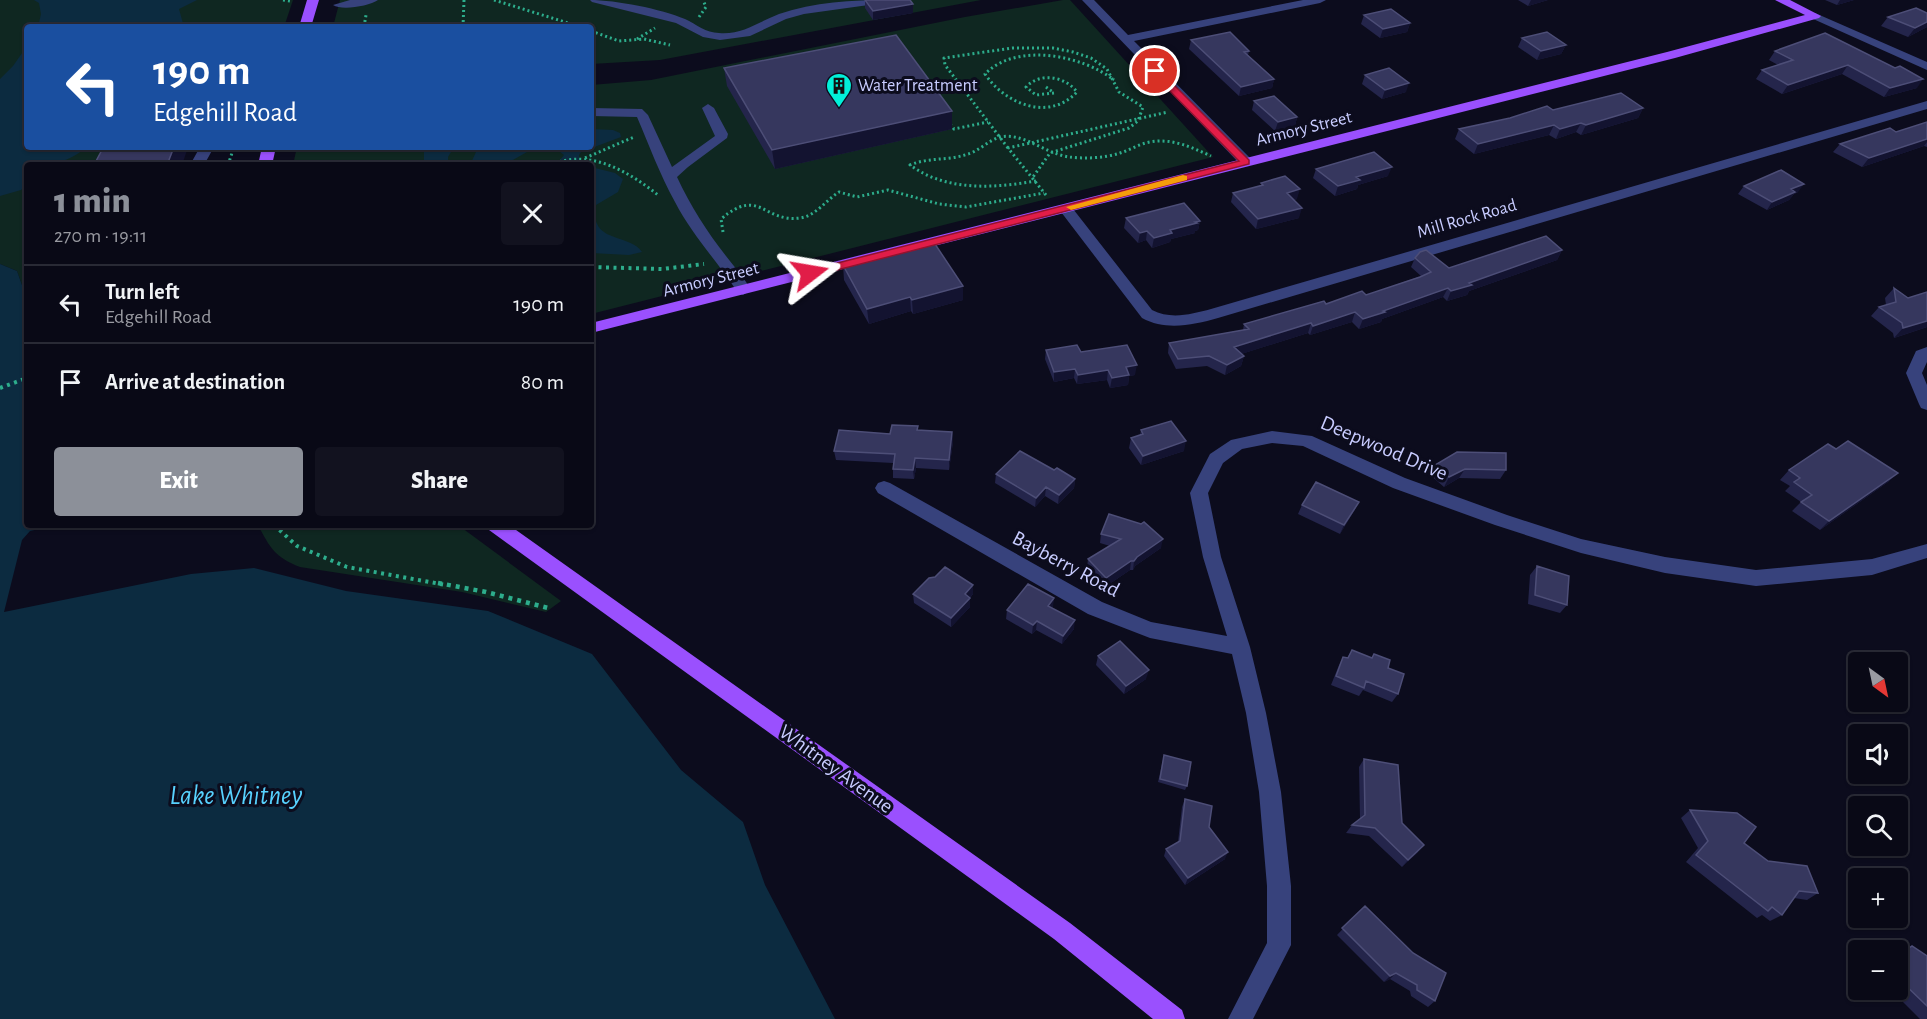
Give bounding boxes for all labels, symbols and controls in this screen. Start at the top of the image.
pin [1129,45,1180,96]
icon: left [54,48,132,126]
text: 190 m [153,50,251,92]
icon: arrive [1138,54,1171,87]
building icon: Water Treatment [824,71,854,109]
place label: Water Treatment [858,77,978,95]
text: Edgehill Road [153,99,297,126]
street label: Armory Street [1254,108,1354,150]
button: close [501,182,564,245]
text: 1 min [54,183,131,219]
street label: Mill Rock Road [1415,196,1519,242]
text: 270 m · 19:11 [54,226,147,246]
position arrow [778,241,842,305]
street label: Armory Street [661,259,761,301]
text: Turn left [105,281,179,303]
icon: left [54,288,87,321]
text: 190 m [513,293,564,315]
text: Edgehill Road [105,307,212,327]
icon: arrive [54,366,87,399]
text: Arrive at destination [105,371,285,393]
text: 80 m [521,371,564,393]
street label: Deepwood Drive [1317,412,1451,484]
button: Exit [54,447,303,516]
button: Share [315,447,564,516]
street label: Bayberry Road [1009,527,1123,601]
north arrow [1848,652,1908,712]
map controls [1848,652,1908,1000]
street label: Whitney Avenue [775,721,897,817]
button: sound [1848,724,1908,784]
water label: Lake Whitney [170,782,302,809]
button: search [1848,796,1908,856]
button: + [1848,868,1908,928]
button: − [1848,940,1908,1000]

